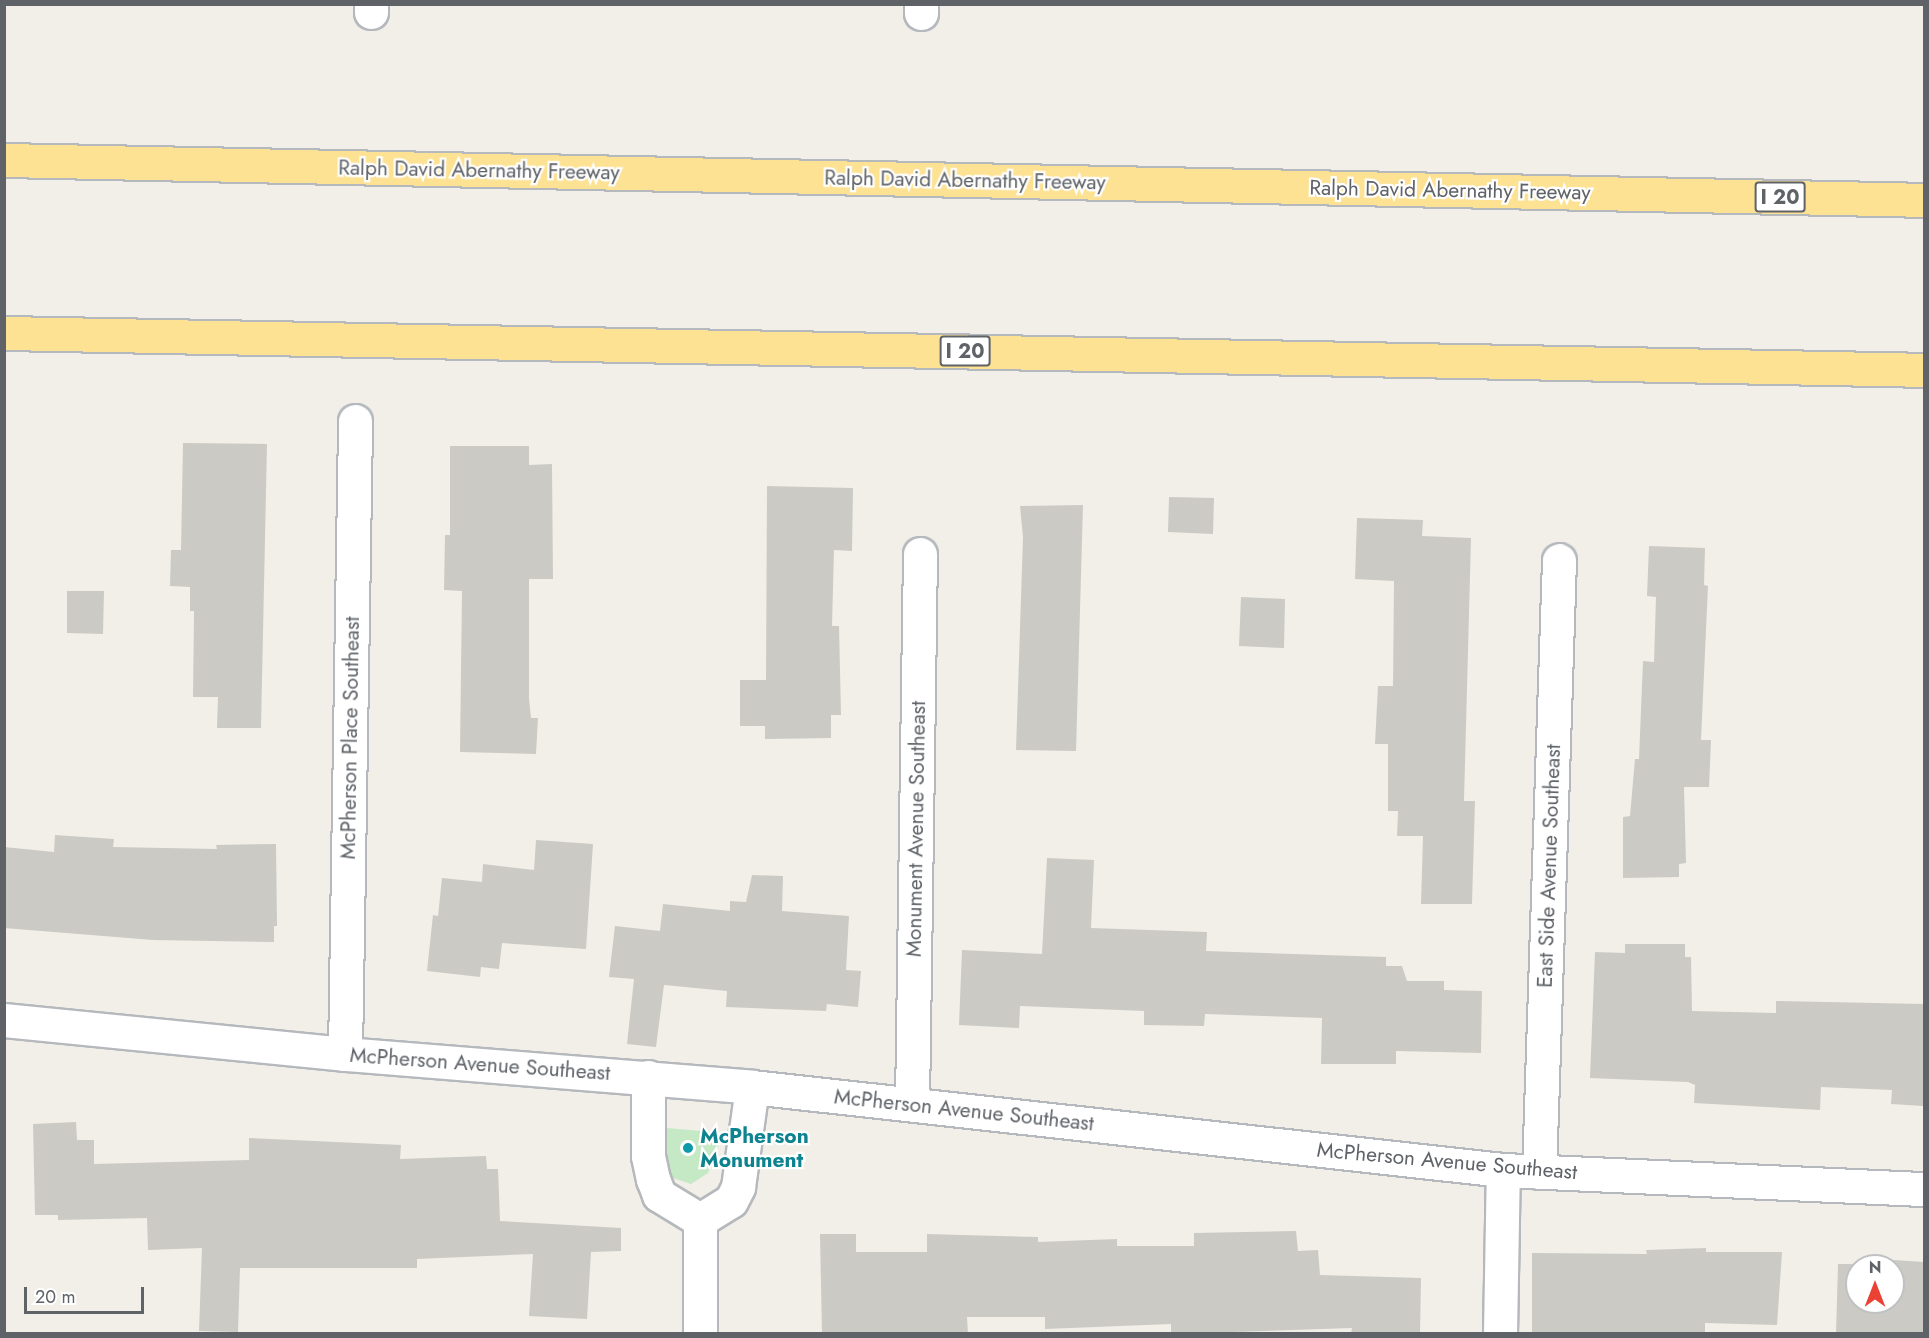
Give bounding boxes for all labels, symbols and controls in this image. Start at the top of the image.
street label: Ralph David Abernathy Freeway [338,155,620,185]
street label: Ralph David Abernathy Freeway [824,165,1106,195]
street label: Ralph David Abernathy Freeway [1309,175,1591,205]
road number: I 20 [1754,180,1806,214]
road number: I 20 [940,334,990,368]
street label: McPherson Place Southeast [335,616,365,860]
street label: Monument Avenue Southeast [901,701,931,957]
street label: East Side Avenue Southeast [1532,744,1566,988]
street label: McPherson Avenue Southeast [349,1042,611,1086]
street label: McPherson Avenue Southeast [833,1084,1095,1136]
place label: McPherson Monument [700,1123,809,1173]
street label: McPherson Avenue Southeast [1316,1137,1578,1185]
marker: McPherson Monument [681,1141,695,1155]
north arrow [1845,1254,1905,1314]
text: N [1869,1256,1881,1279]
scale bar [27,1275,147,1313]
text: 20 m [35,1284,75,1310]

